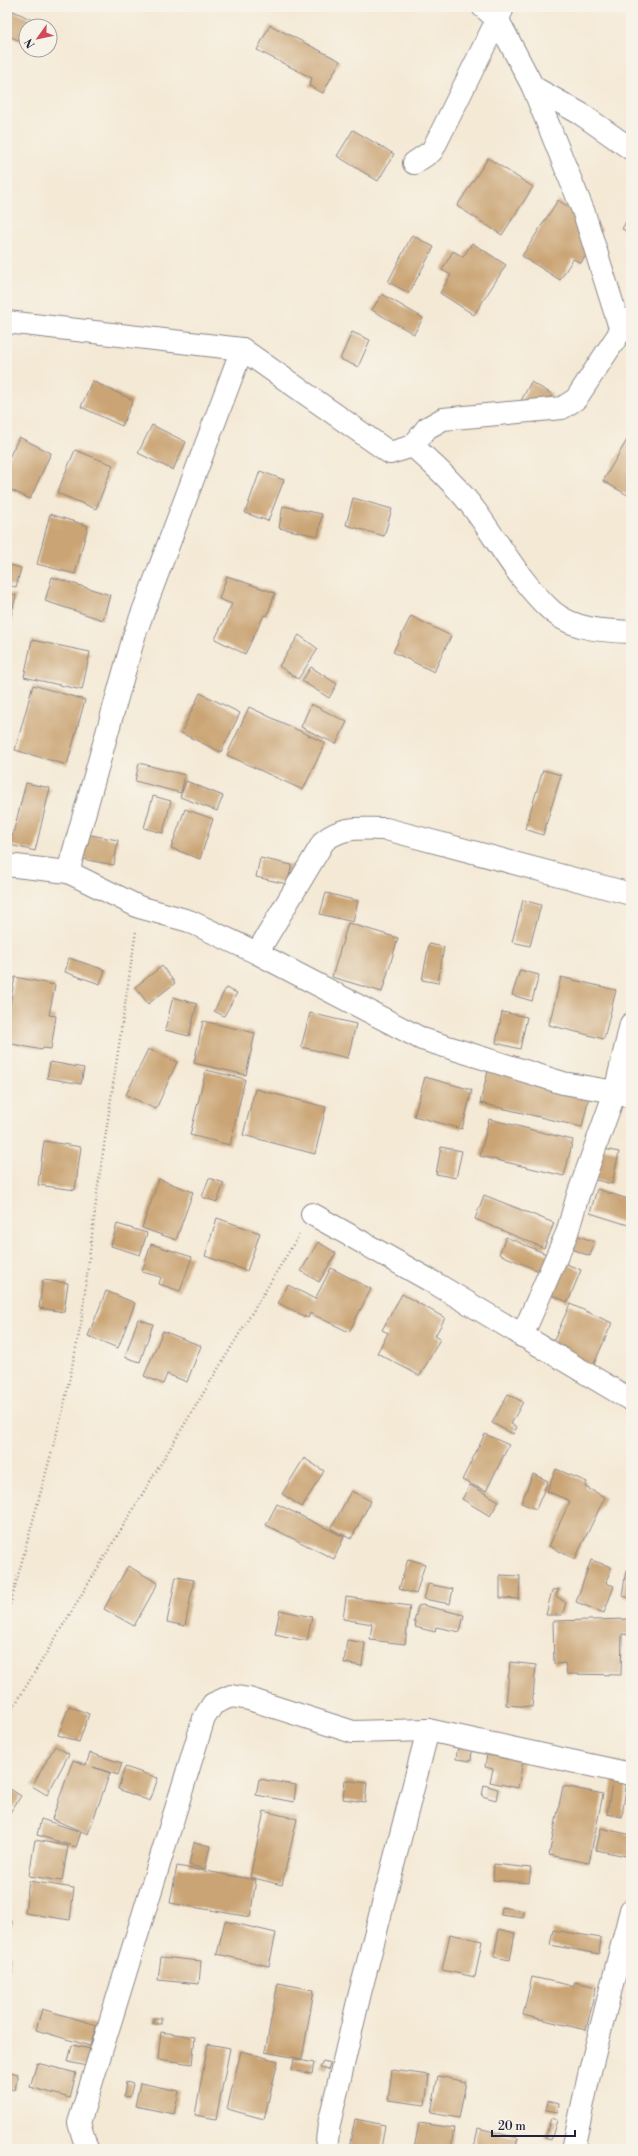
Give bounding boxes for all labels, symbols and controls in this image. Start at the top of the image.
north arrow [18,18,58,58]
text: N [22,35,39,50]
scale bar [492,2112,575,2138]
text: 20 m [498,2119,526,2134]

